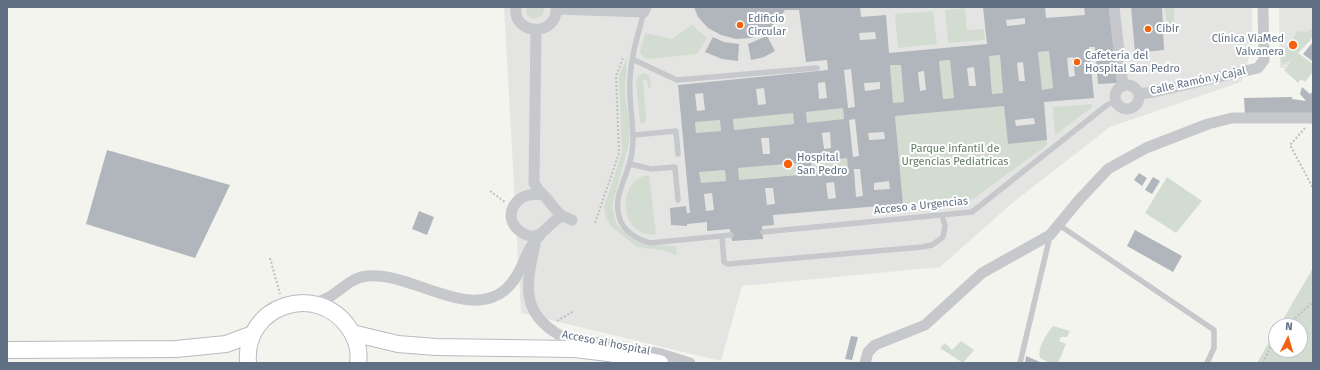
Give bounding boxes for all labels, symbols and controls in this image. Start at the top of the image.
place label: Edificio Circular [748,12,786,38]
marker: Edificio Circular [735,20,745,30]
place label: Cibir [1156,22,1179,36]
marker: Cibir [1143,24,1153,34]
place label: Clínica ViaMed Valvanera [1212,32,1284,58]
marker: Clínica ViaMed Valvanera [1287,39,1299,51]
place label: Cafetería del Hospital San Pedro [1085,49,1180,75]
marker: Cafetería del Hospital San Pedro [1072,57,1082,67]
street label: Calle Ramón y Cajal [1149,64,1247,98]
park label: Parque infantil de Urgencias Pediatricas [902,142,1008,168]
place label: Hospital San Pedro [797,151,847,177]
marker: Hospital San Pedro [782,158,794,170]
street label: Acceso a Urgencias [873,194,969,218]
north arrow [1268,318,1308,358]
text: N [1285,320,1293,333]
street label: Acceso al hospital [561,328,651,358]

